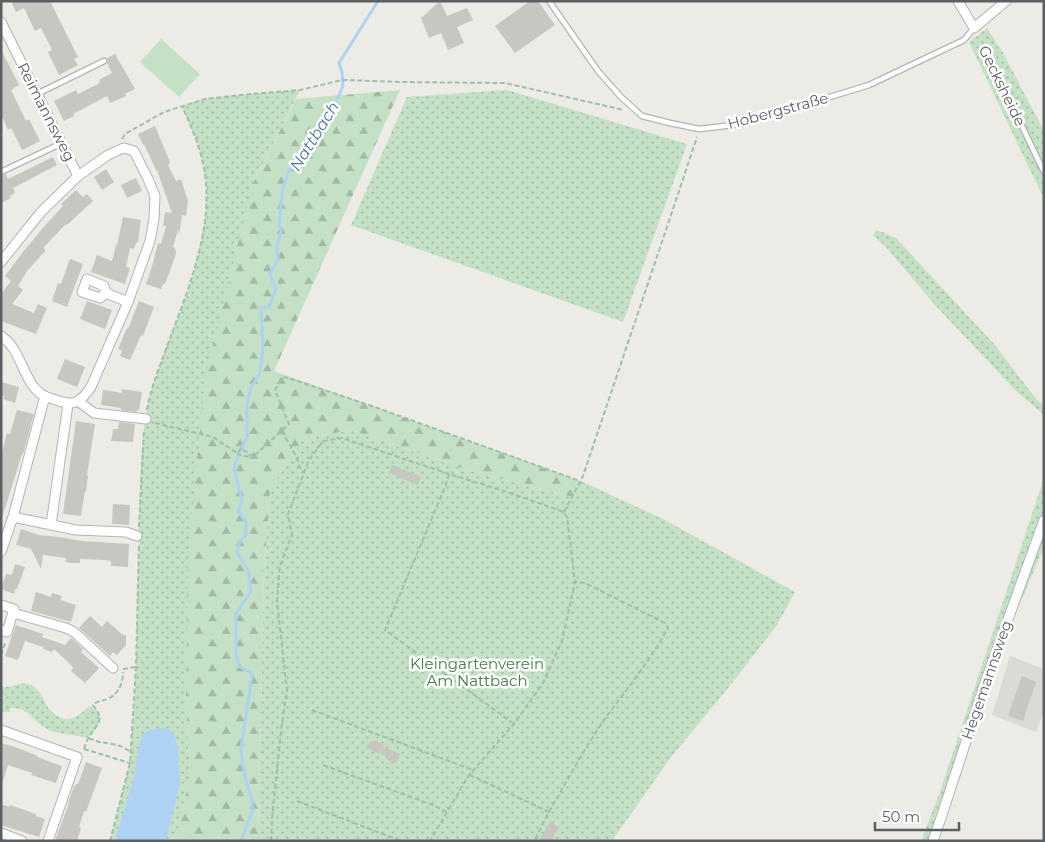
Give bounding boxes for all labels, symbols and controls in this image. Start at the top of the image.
street label: Gecksheide [975,42,1030,129]
street label: Reimannsweg [13,59,80,164]
street label: Hobergstraße [725,88,830,133]
water label: Nattbach [286,98,343,174]
street label: Hegemannsweg [957,618,1016,742]
park label: Kleingartenverein Am Nattbach [410,654,544,690]
scale bar [875,800,959,832]
text: 50 m [882,807,920,826]

